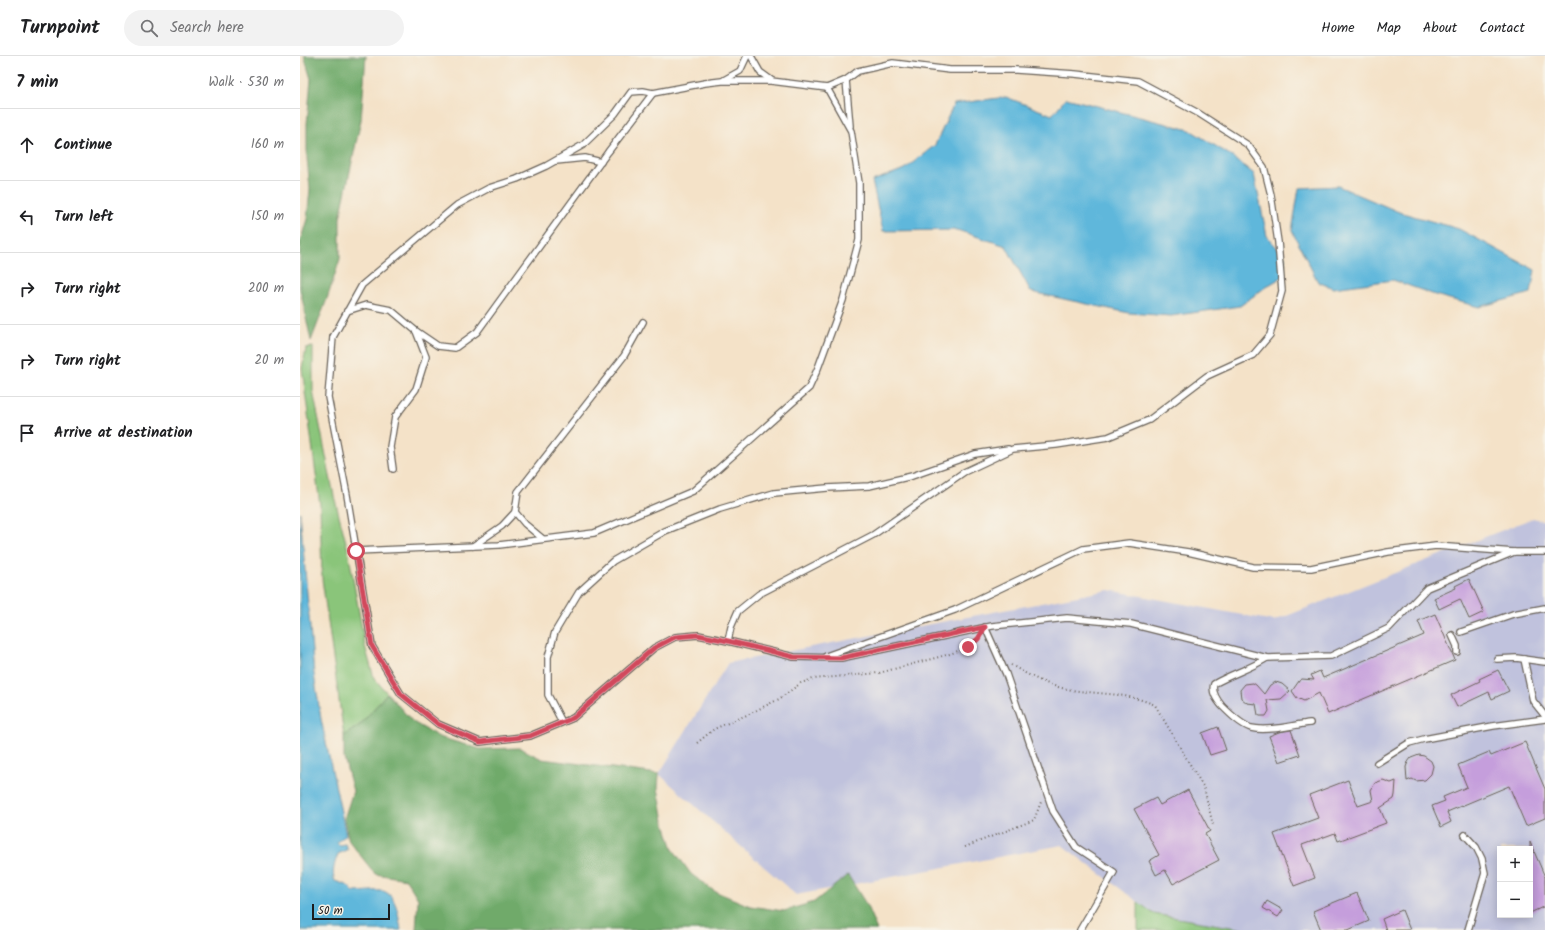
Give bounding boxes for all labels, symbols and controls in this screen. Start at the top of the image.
search box [124,10,404,46]
text: Turnpoint [20,13,100,43]
text: Search here [170,16,244,40]
icon: search [138,17,160,39]
text: Home [1321,17,1355,39]
text: Map [1377,17,1401,39]
text: About [1423,17,1457,39]
text: Contact [1479,17,1525,39]
text: 7 min [16,69,58,96]
text: Walk · 530 m [208,72,284,93]
text: Continue [54,133,112,157]
icon: ahead [16,134,38,156]
text: 160 m [251,134,284,155]
text: Turn left [54,205,114,229]
icon: left [16,206,38,228]
text: 150 m [251,206,284,227]
text: Turn right [54,277,121,301]
icon: right [16,278,38,300]
text: 200 m [248,278,284,299]
text: Turn right [54,349,121,373]
icon: right [16,350,38,372]
text: 20 m [254,350,284,371]
text: Arrive at destination [54,421,193,445]
icon: arrive [16,422,38,444]
route start [347,542,365,560]
route end [959,638,977,656]
map controls [1497,846,1533,918]
button: + [1497,846,1533,882]
button: − [1497,882,1533,918]
scale bar [312,902,390,921]
text: 50 m [318,902,343,920]

